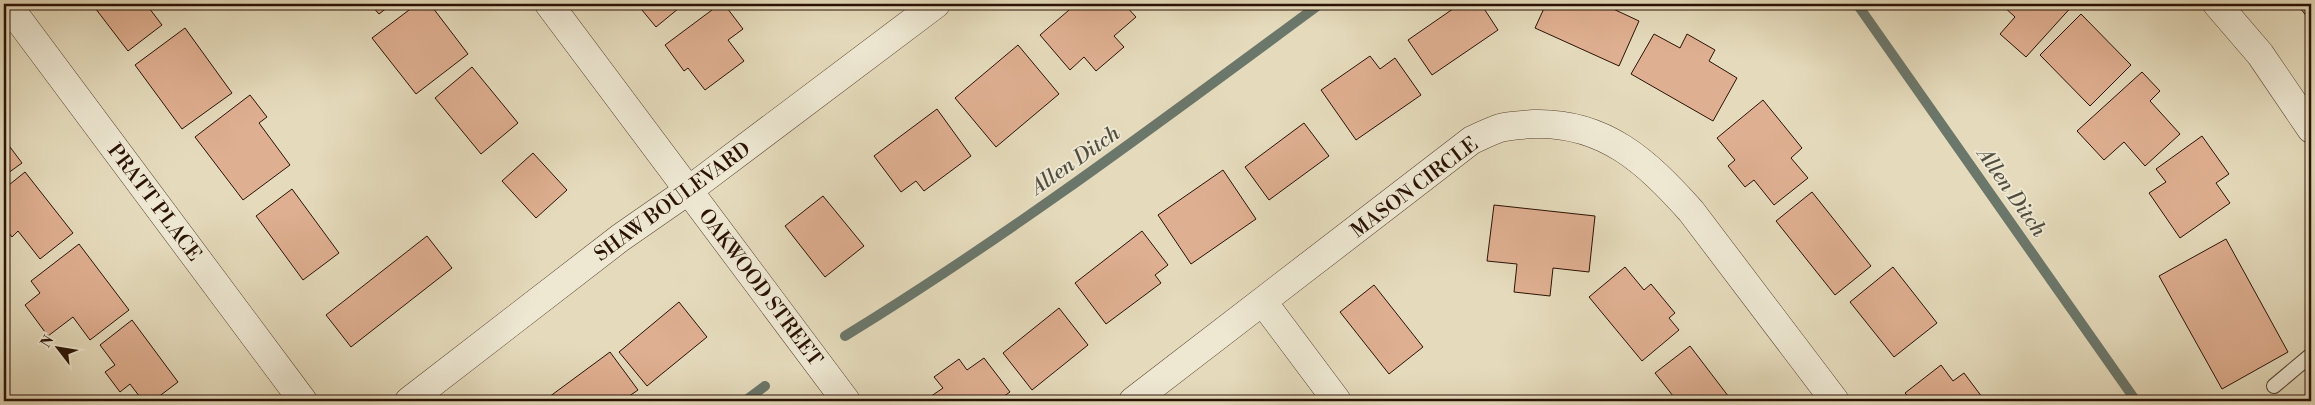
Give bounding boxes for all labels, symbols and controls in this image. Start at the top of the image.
water label: Allen Ditch [1024,121,1125,202]
street label: MASON CIRCLE [1346,132,1483,244]
street label: SHAW BOULEVARD [590,137,756,267]
street label: PRATT PLACE [102,139,206,267]
water label: Allen Ditch [1970,141,2051,242]
street label: OAKWOOD STREET [692,204,827,372]
north arrow [32,322,82,372]
text: N [37,332,58,351]

